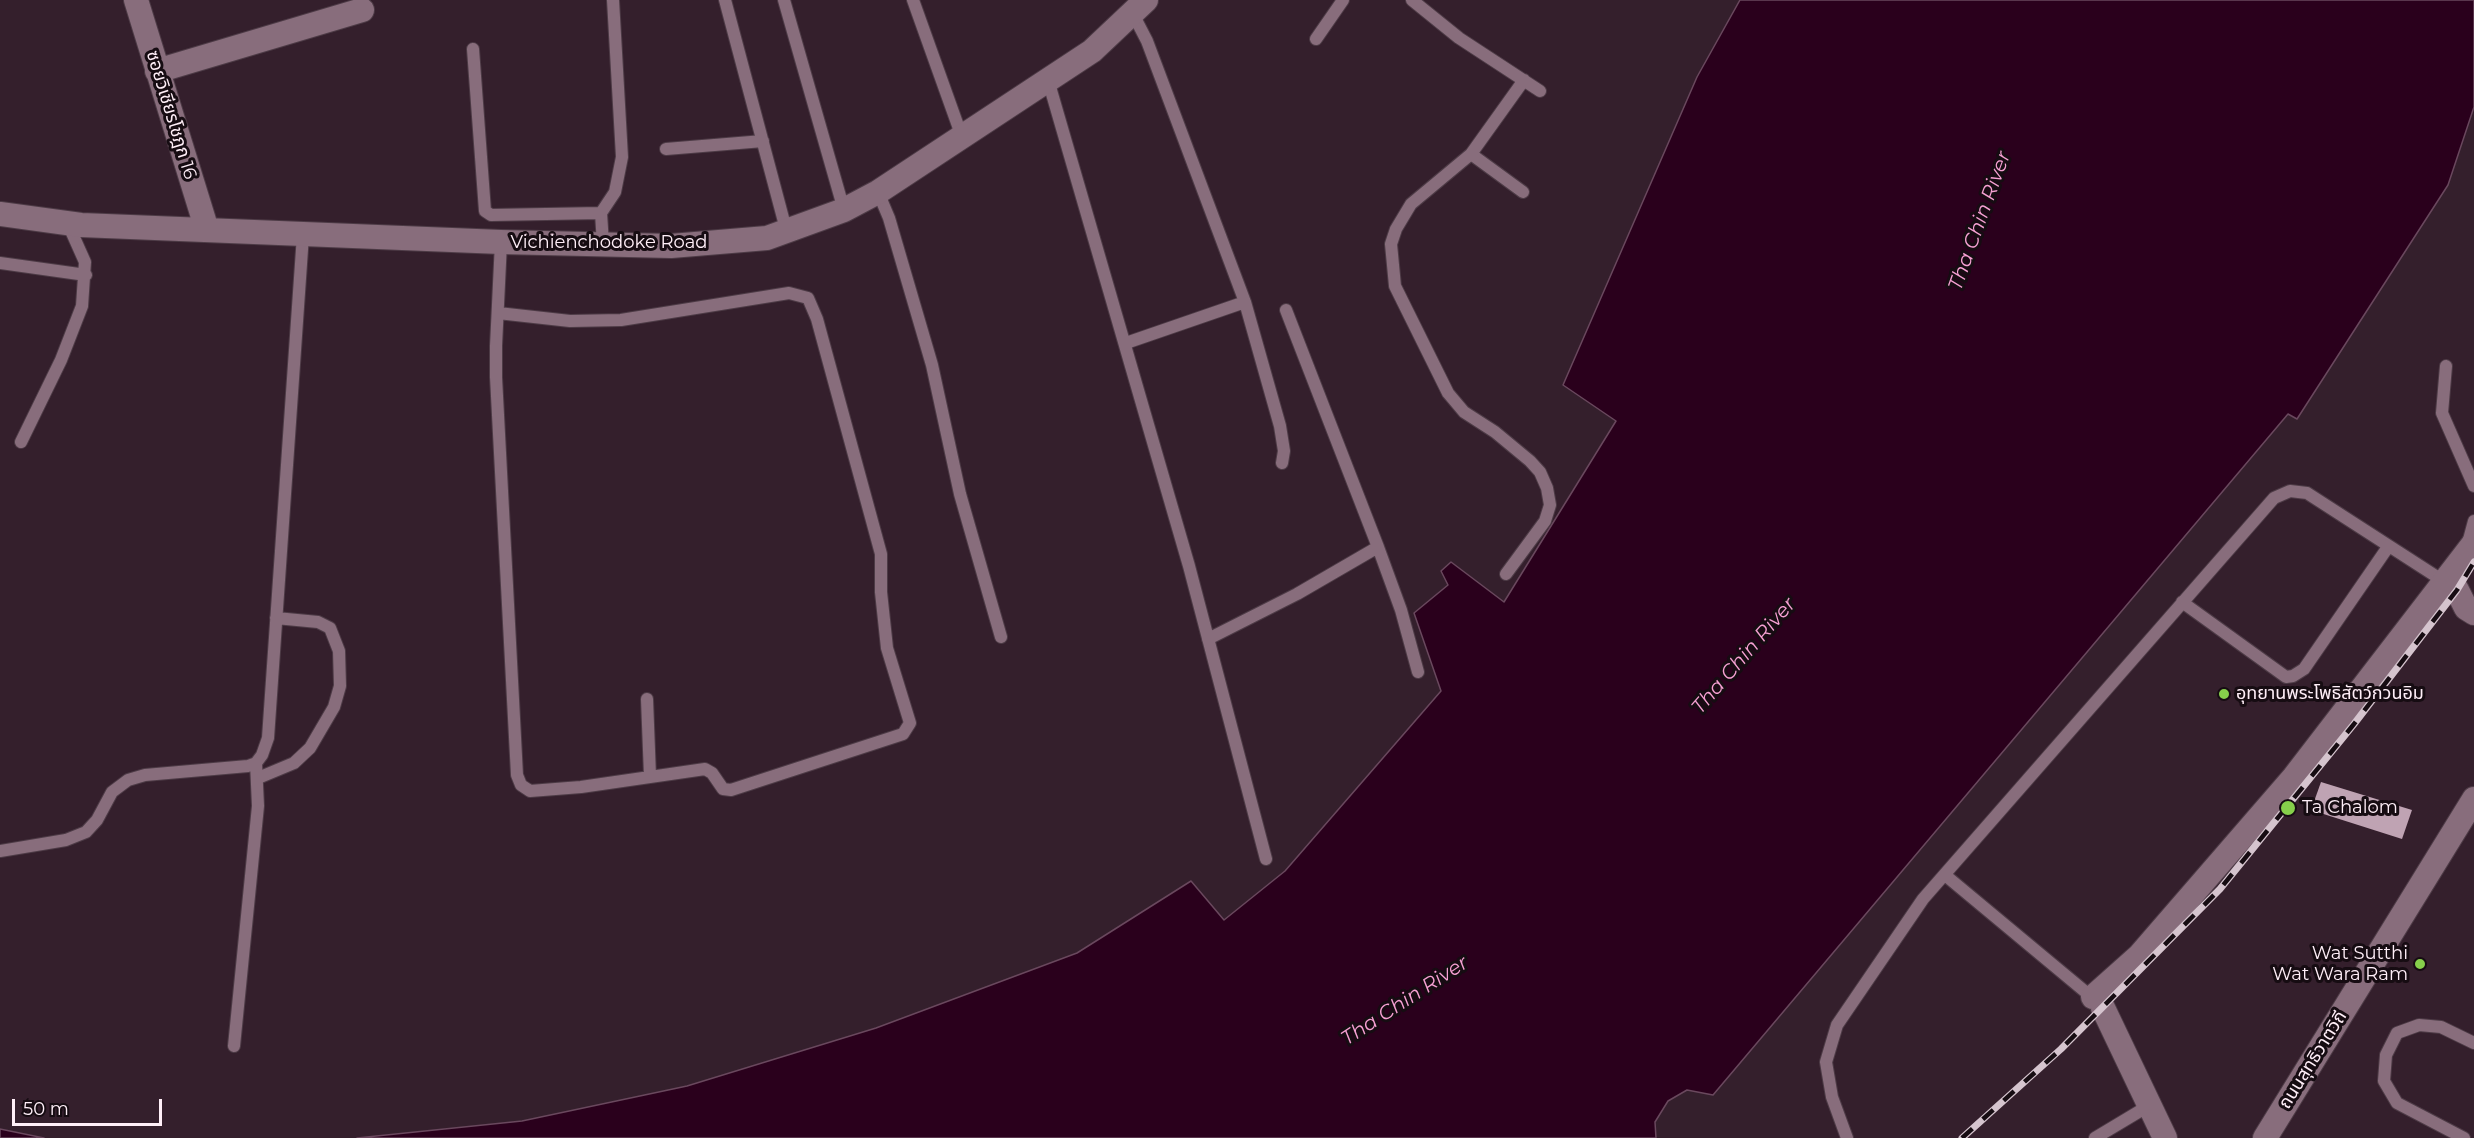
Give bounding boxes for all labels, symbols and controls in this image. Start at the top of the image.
street label: ซอยวิเชียรโชฎก 16 [141,48,201,182]
water label: Tha Chin River [1944,148,2016,294]
street label: Vichienchodoke Road [510,232,708,254]
water label: Tha Chin River [1687,593,1801,719]
place label: อุทยานพระโพธิสัตว์กวนอิม [2236,683,2424,705]
marker: อุทยานพระโพธิสัตว์กวนอิม [2217,687,2231,701]
place label: Ta Chalom [2302,797,2398,819]
marker: Ta Chalom [2279,799,2297,817]
place label: Wat Sutthi Wat Wara Ram [2272,943,2408,986]
water label: Tha Chin River [1337,951,1473,1051]
marker: Wat Sutthi Wat Wara Ram [2413,957,2427,971]
street label: ถนนสุทธิวาตวิถี [2274,1007,2352,1113]
scale bar [15,1087,165,1125]
text: 50 m [23,1098,69,1120]

